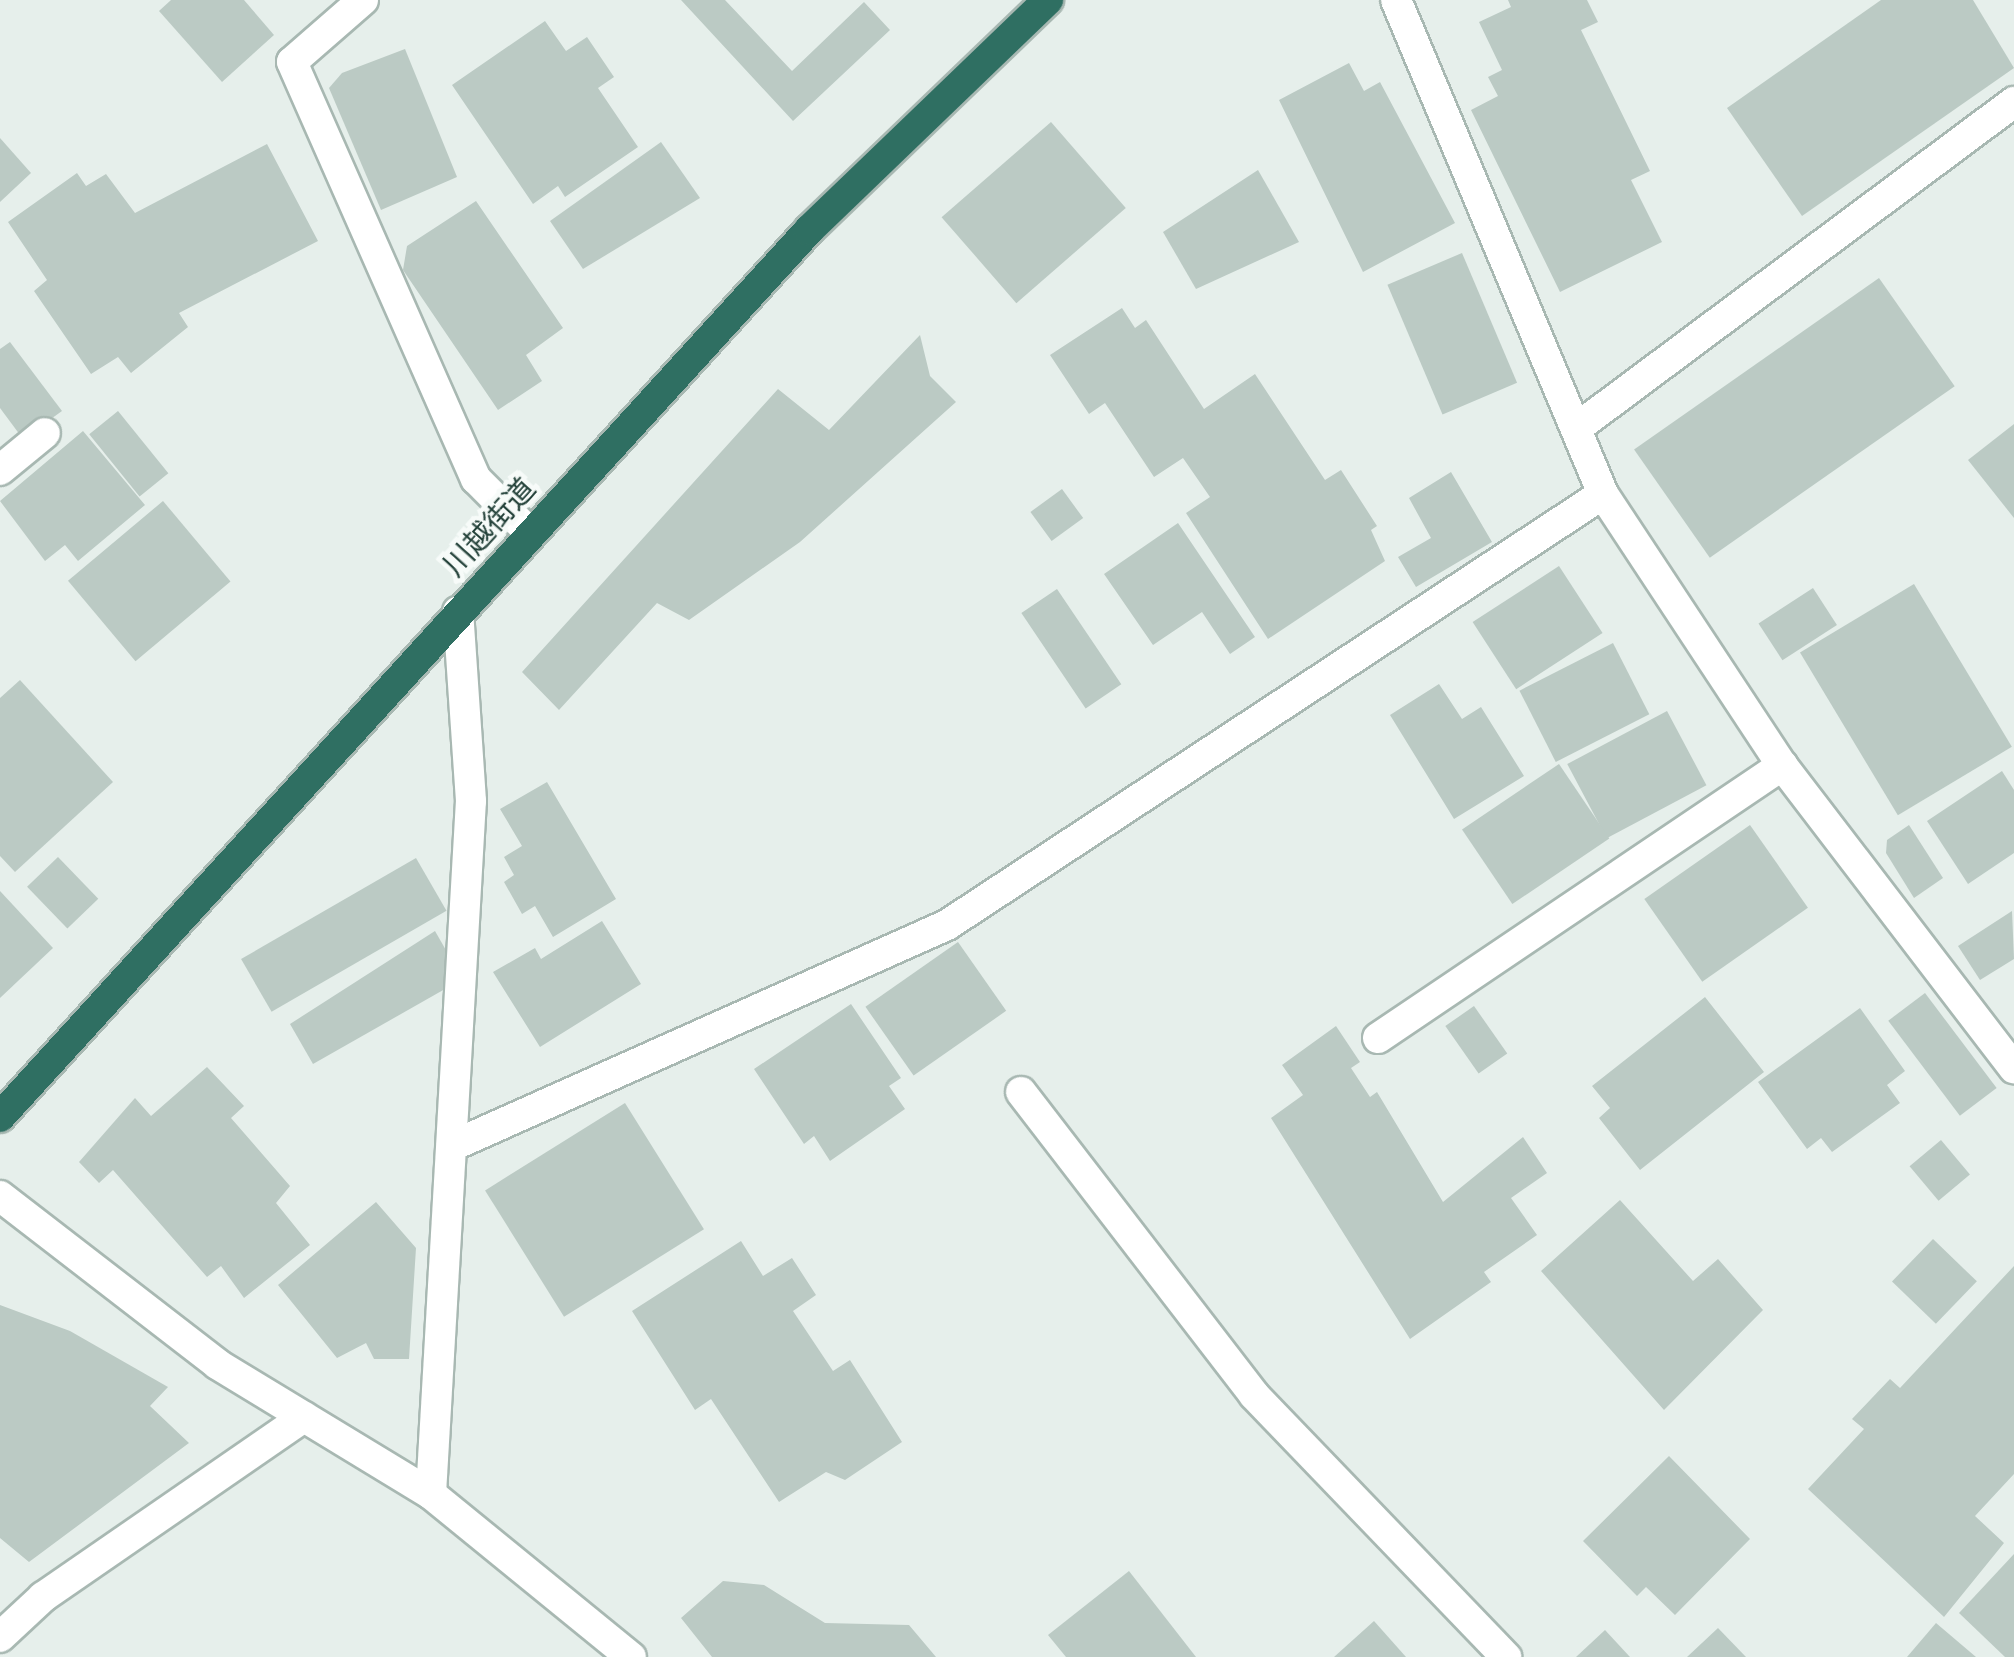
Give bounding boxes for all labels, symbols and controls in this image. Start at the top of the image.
street label: 川越街道 [434,469,542,583]

